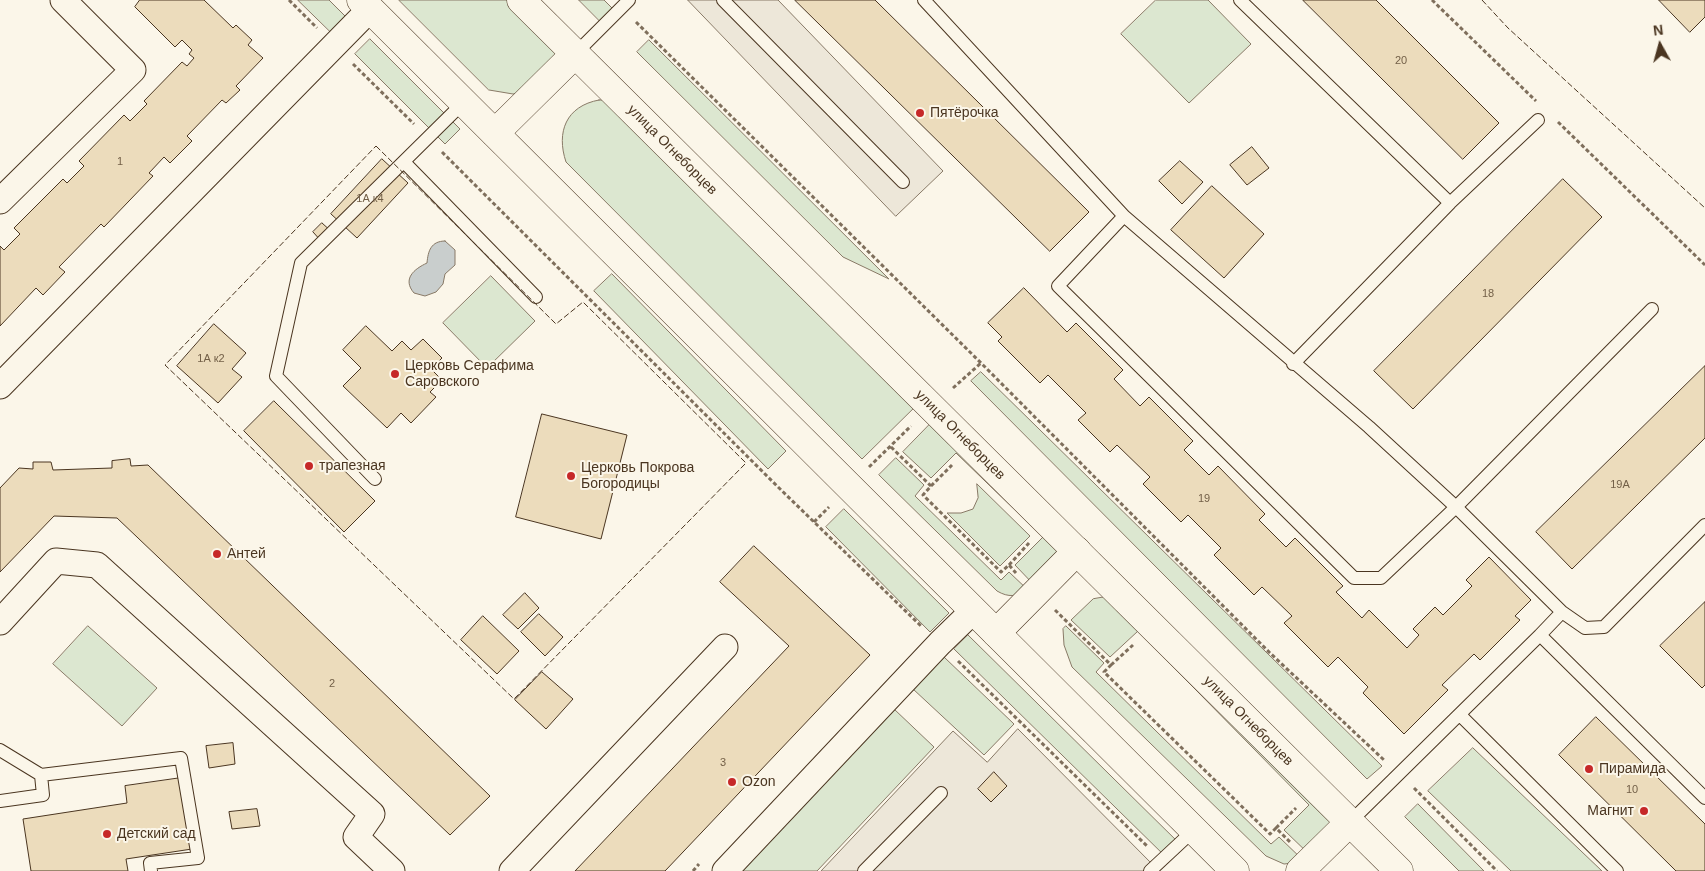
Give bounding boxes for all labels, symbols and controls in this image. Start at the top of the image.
north arrow [1635,20,1685,70]
text: N [1652,22,1664,39]
house number: 20 [1395,54,1407,68]
street label: улица Огнеборцев [623,101,721,199]
place label: Пятёрочка [930,105,999,121]
marker: Пятёрочка [914,107,926,119]
house number: 1 [117,155,123,169]
house number: 1А к4 [356,192,384,206]
house number: 18 [1482,287,1494,301]
house number: 1А к2 [197,352,225,366]
place label: Церковь Серафима Саровского [405,358,534,391]
marker: Церковь Серафима Саровского [389,368,401,380]
street label: улица Огнеборцев [911,386,1009,484]
place label: трапезная [319,458,386,474]
marker: трапезная [303,460,315,472]
place label: Церковь Покрова Богородицы [581,460,694,492]
marker: Церковь Покрова Богородицы [565,470,577,482]
house number: 19А [1610,478,1630,492]
house number: 19 [1198,492,1210,506]
place label: Антей [227,546,266,562]
marker: Антей [211,548,223,560]
street label: улица Огнеборцев [1199,672,1297,770]
house number: 2 [329,677,335,691]
house number: 3 [720,756,726,770]
place label: Пирамида [1599,761,1666,777]
marker: Пирамида [1583,763,1595,775]
place label: Ozon [742,774,775,790]
marker: Ozon [726,776,738,788]
house number: 10 [1626,783,1638,797]
place label: Магнит [1587,803,1634,819]
marker: Магнит [1638,805,1650,817]
place label: Детский сад [117,826,196,842]
marker: Детский сад [101,828,113,840]

